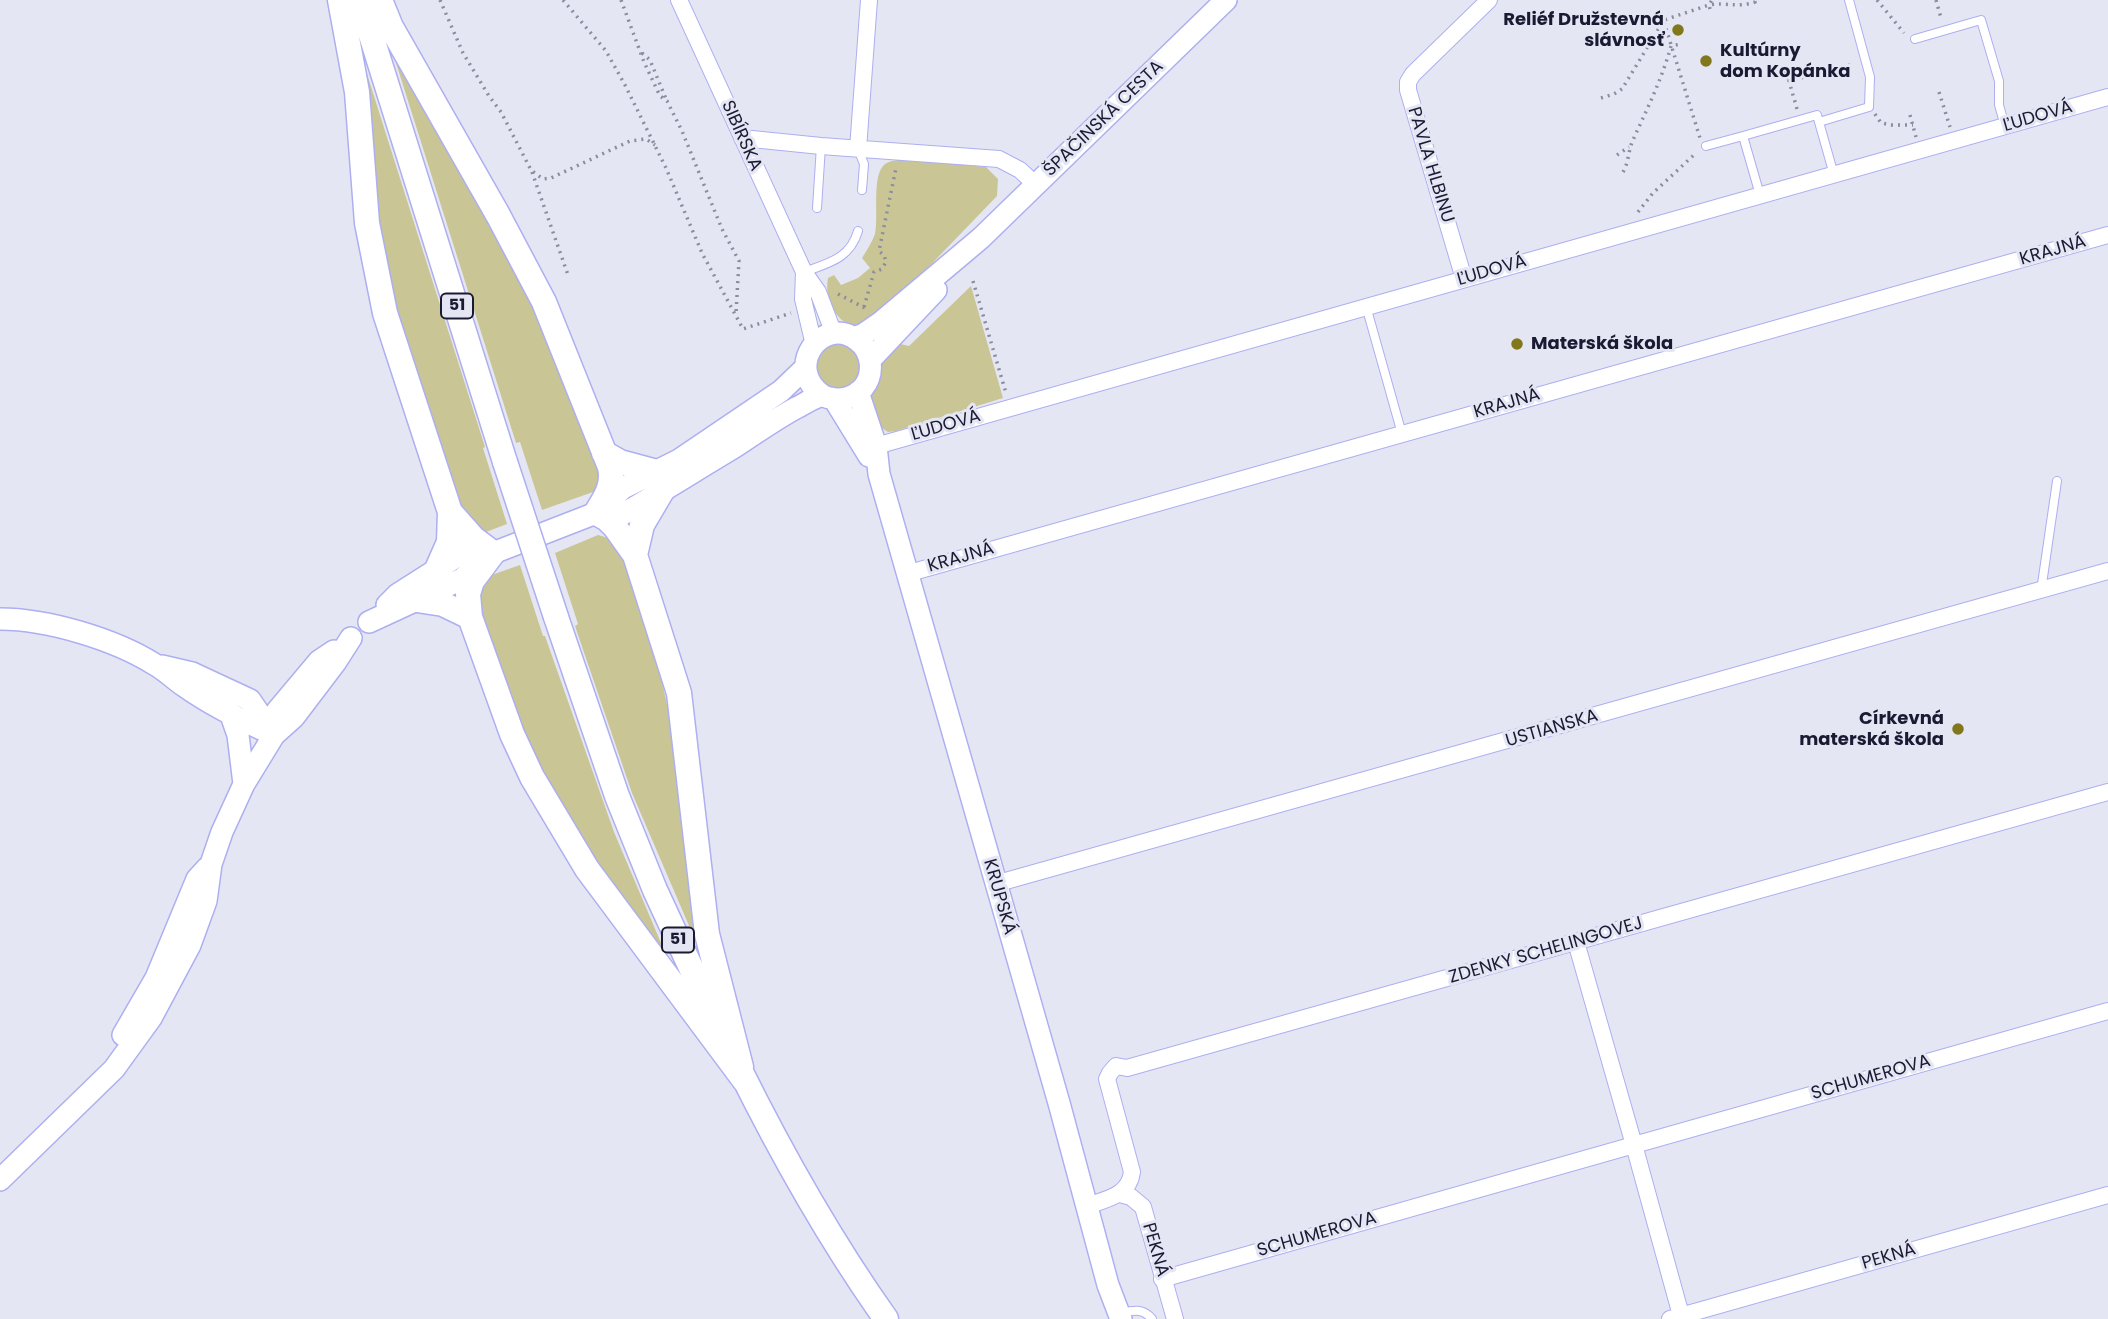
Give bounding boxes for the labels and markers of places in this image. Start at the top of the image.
place label: Reliéf Družstevná slávnosť [1503,9,1664,52]
marker: Reliéf Družstevná slávnosť [1670,22,1686,38]
place label: Kultúrny dom Kopánka [1720,40,1850,82]
marker: Kultúrny dom Kopánka [1698,53,1714,69]
place label: Materská škola [1531,333,1673,355]
marker: Materská škola [1509,336,1525,352]
place label: Církevná materská škola [1799,708,1944,750]
marker: Církevná materská škola [1950,721,1966,737]

